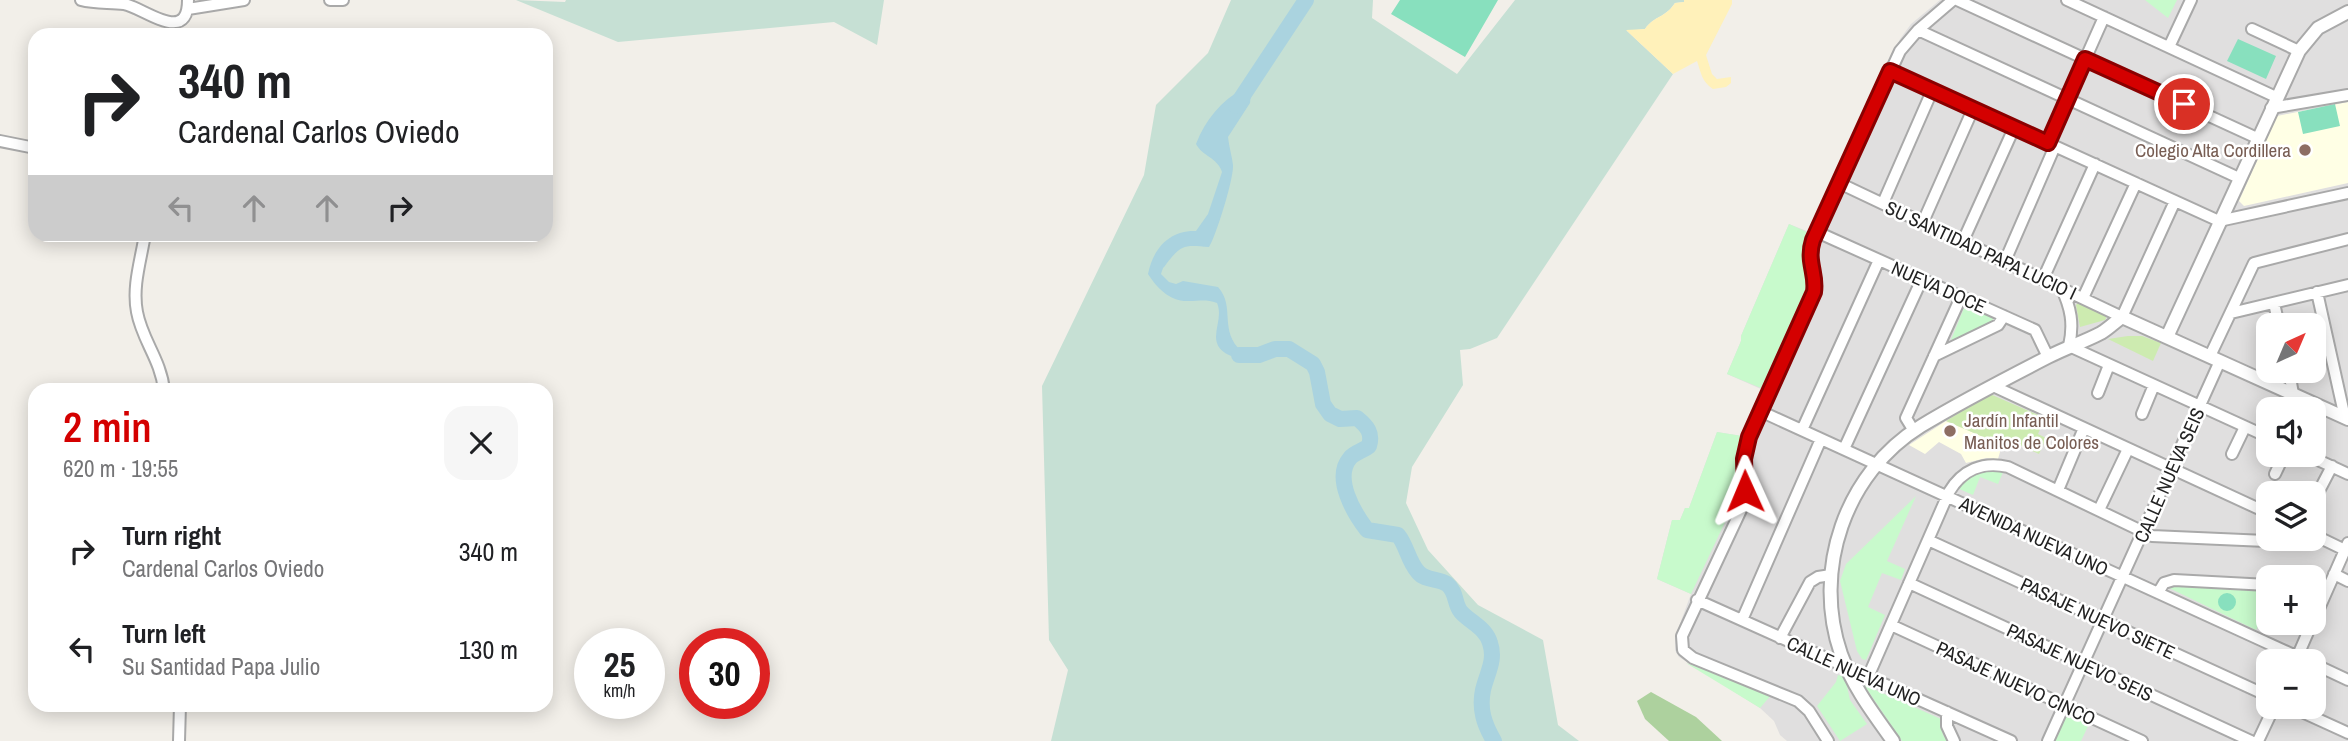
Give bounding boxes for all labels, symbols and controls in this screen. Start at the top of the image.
text: 340 m [178,47,292,113]
icon: right [63,56,154,147]
pin [2154,74,2214,134]
icon: arrive [2165,85,2203,123]
text: Cardenal Carlos Oviedo [178,110,459,153]
place label: Colegio Alta Cordillera [2135,137,2291,163]
marker: Colegio Alta Cordillera [2297,142,2313,158]
icon: left [162,189,200,227]
icon: ahead [235,189,273,227]
icon: ahead [308,189,346,227]
icon: right [381,189,419,227]
street label: SU SANTIDAD PAPA LUCIO I [1881,194,2081,306]
street label: NUEVA DOCE [1888,255,1990,319]
north arrow [2256,313,2326,383]
map controls [2256,313,2326,719]
button: sound [2256,397,2326,467]
text: 2 min [63,399,152,455]
street label: CALLE NUEVA SEIS [2128,403,2210,547]
button: close [444,406,518,480]
place label: Jardín Infantil Manitos de Colores [1964,407,2099,455]
marker: Jardín Infantil Manitos de Colores [1942,423,1958,439]
text: 620 m · 19:55 [63,453,178,484]
position arrow [1708,454,1782,528]
button: layers [2256,481,2326,551]
street label: AVENIDA NUEVA UNO [1954,490,2113,582]
text: Turn right [122,518,221,553]
icon: right [63,532,101,570]
text: 340 m [459,534,518,569]
text: Cardenal Carlos Oviedo [122,553,324,584]
button: + [2256,565,2326,635]
street label: PASAJE NUEVO SIETE [2017,571,2179,665]
text: Turn left [122,616,206,651]
street label: PASAJE NUEVO SEIS [2003,617,2157,707]
speed limit sign: 30 [679,628,770,719]
icon: left [63,630,101,668]
street label: CALLE NUEVA UNO [1783,630,1925,712]
text: 130 m [459,632,518,667]
street label: PASAJE NUEVO CINCO [1932,635,2100,731]
text: 25 [604,641,635,688]
button: − [2256,649,2326,719]
text: Su Santidad Papa Julio [122,651,320,682]
text: km/h [604,678,636,703]

